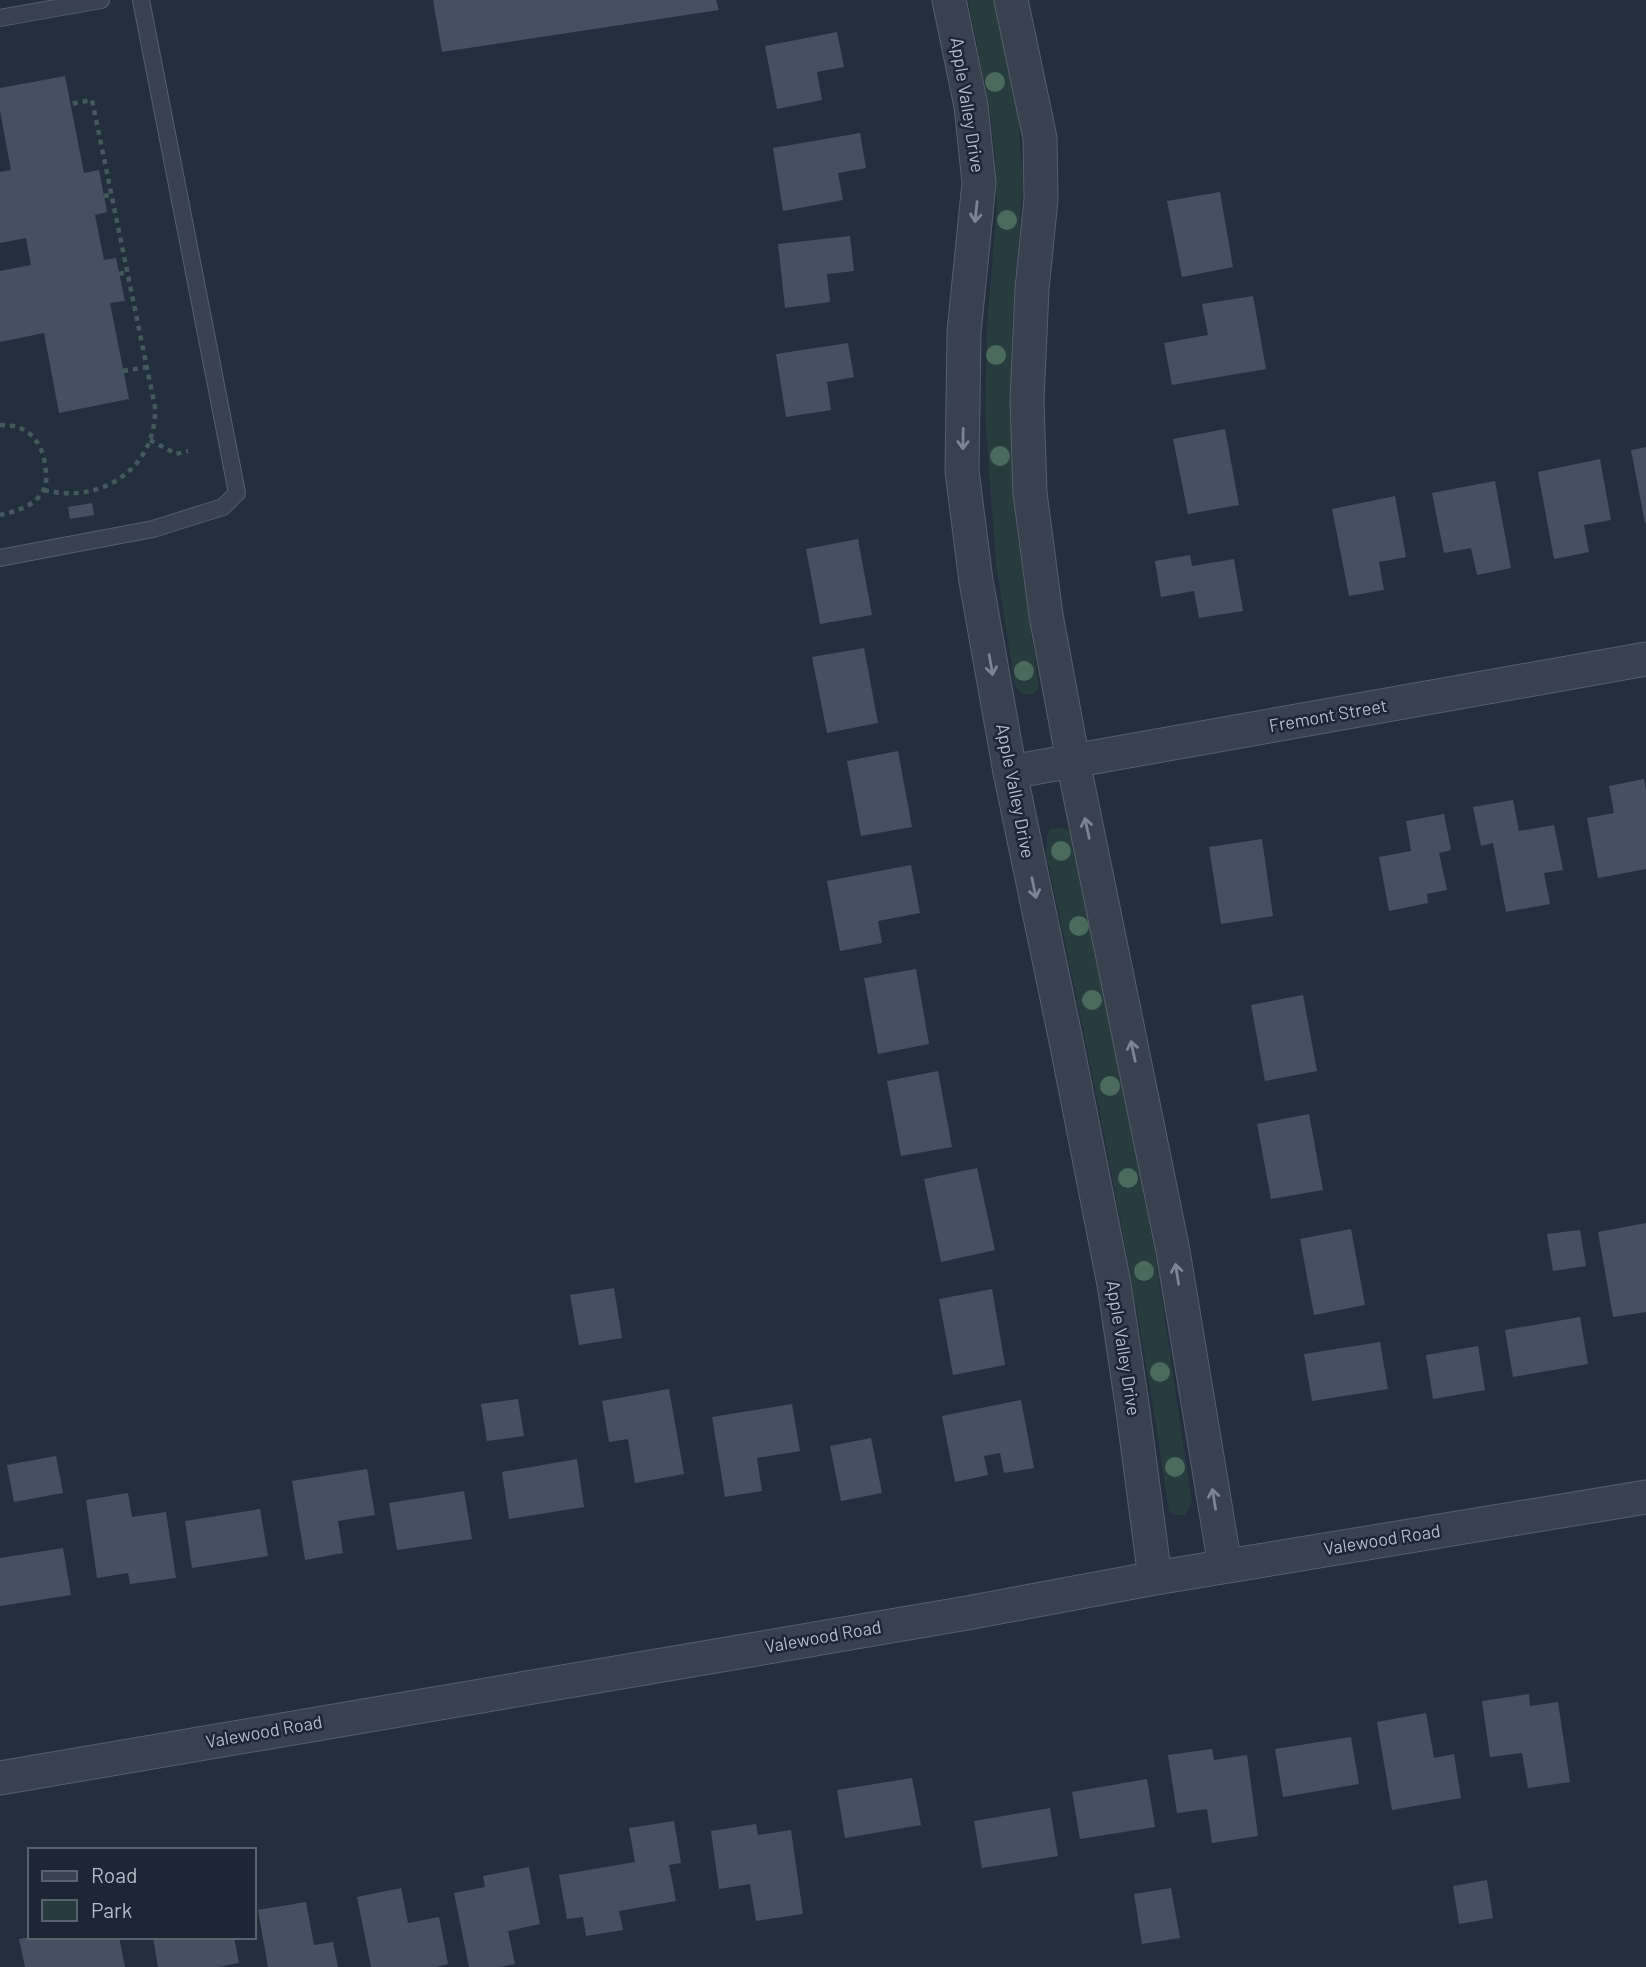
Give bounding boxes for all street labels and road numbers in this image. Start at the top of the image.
street label: Apple Valley Drive [946,36,990,174]
street label: Fremont Street [1267,694,1389,736]
street label: Apple Valley Drive [992,722,1040,860]
street label: Apple Valley Drive [1102,1279,1146,1417]
street label: Valewood Road [1322,1519,1442,1559]
street label: Valewood Road [763,1615,883,1657]
street label: Valewood Road [204,1710,324,1752]

